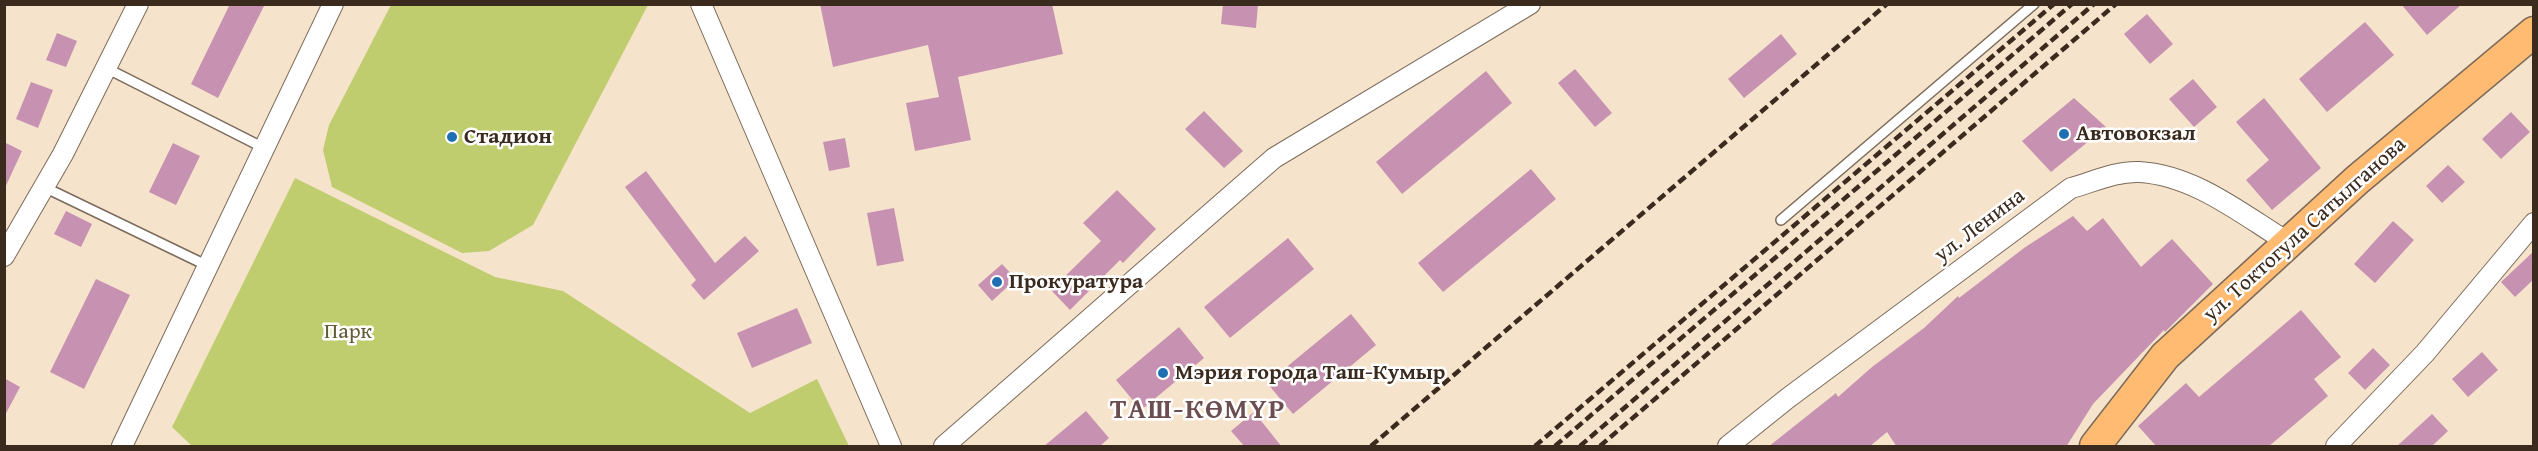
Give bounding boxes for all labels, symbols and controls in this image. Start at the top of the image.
place label: Автовокзал [2076,121,2196,147]
place label: Стадион [464,124,552,150]
marker: Автовокзал [2057,127,2071,141]
marker: Стадион [445,130,459,144]
street label: ул. Токтогула Сатылганова [2198,132,2412,328]
street label: ул. Ленина [1929,183,2031,269]
place label: Прокуратура [1009,269,1143,295]
marker: Прокуратура [990,275,1004,289]
park label: Парк [324,319,372,345]
place label: Мэрия города Таш-Кумыр [1175,360,1445,386]
marker: Мэрия города Таш-Кумыр [1156,366,1170,380]
district label: ТАШ-КӨМҮР [1110,394,1286,428]

